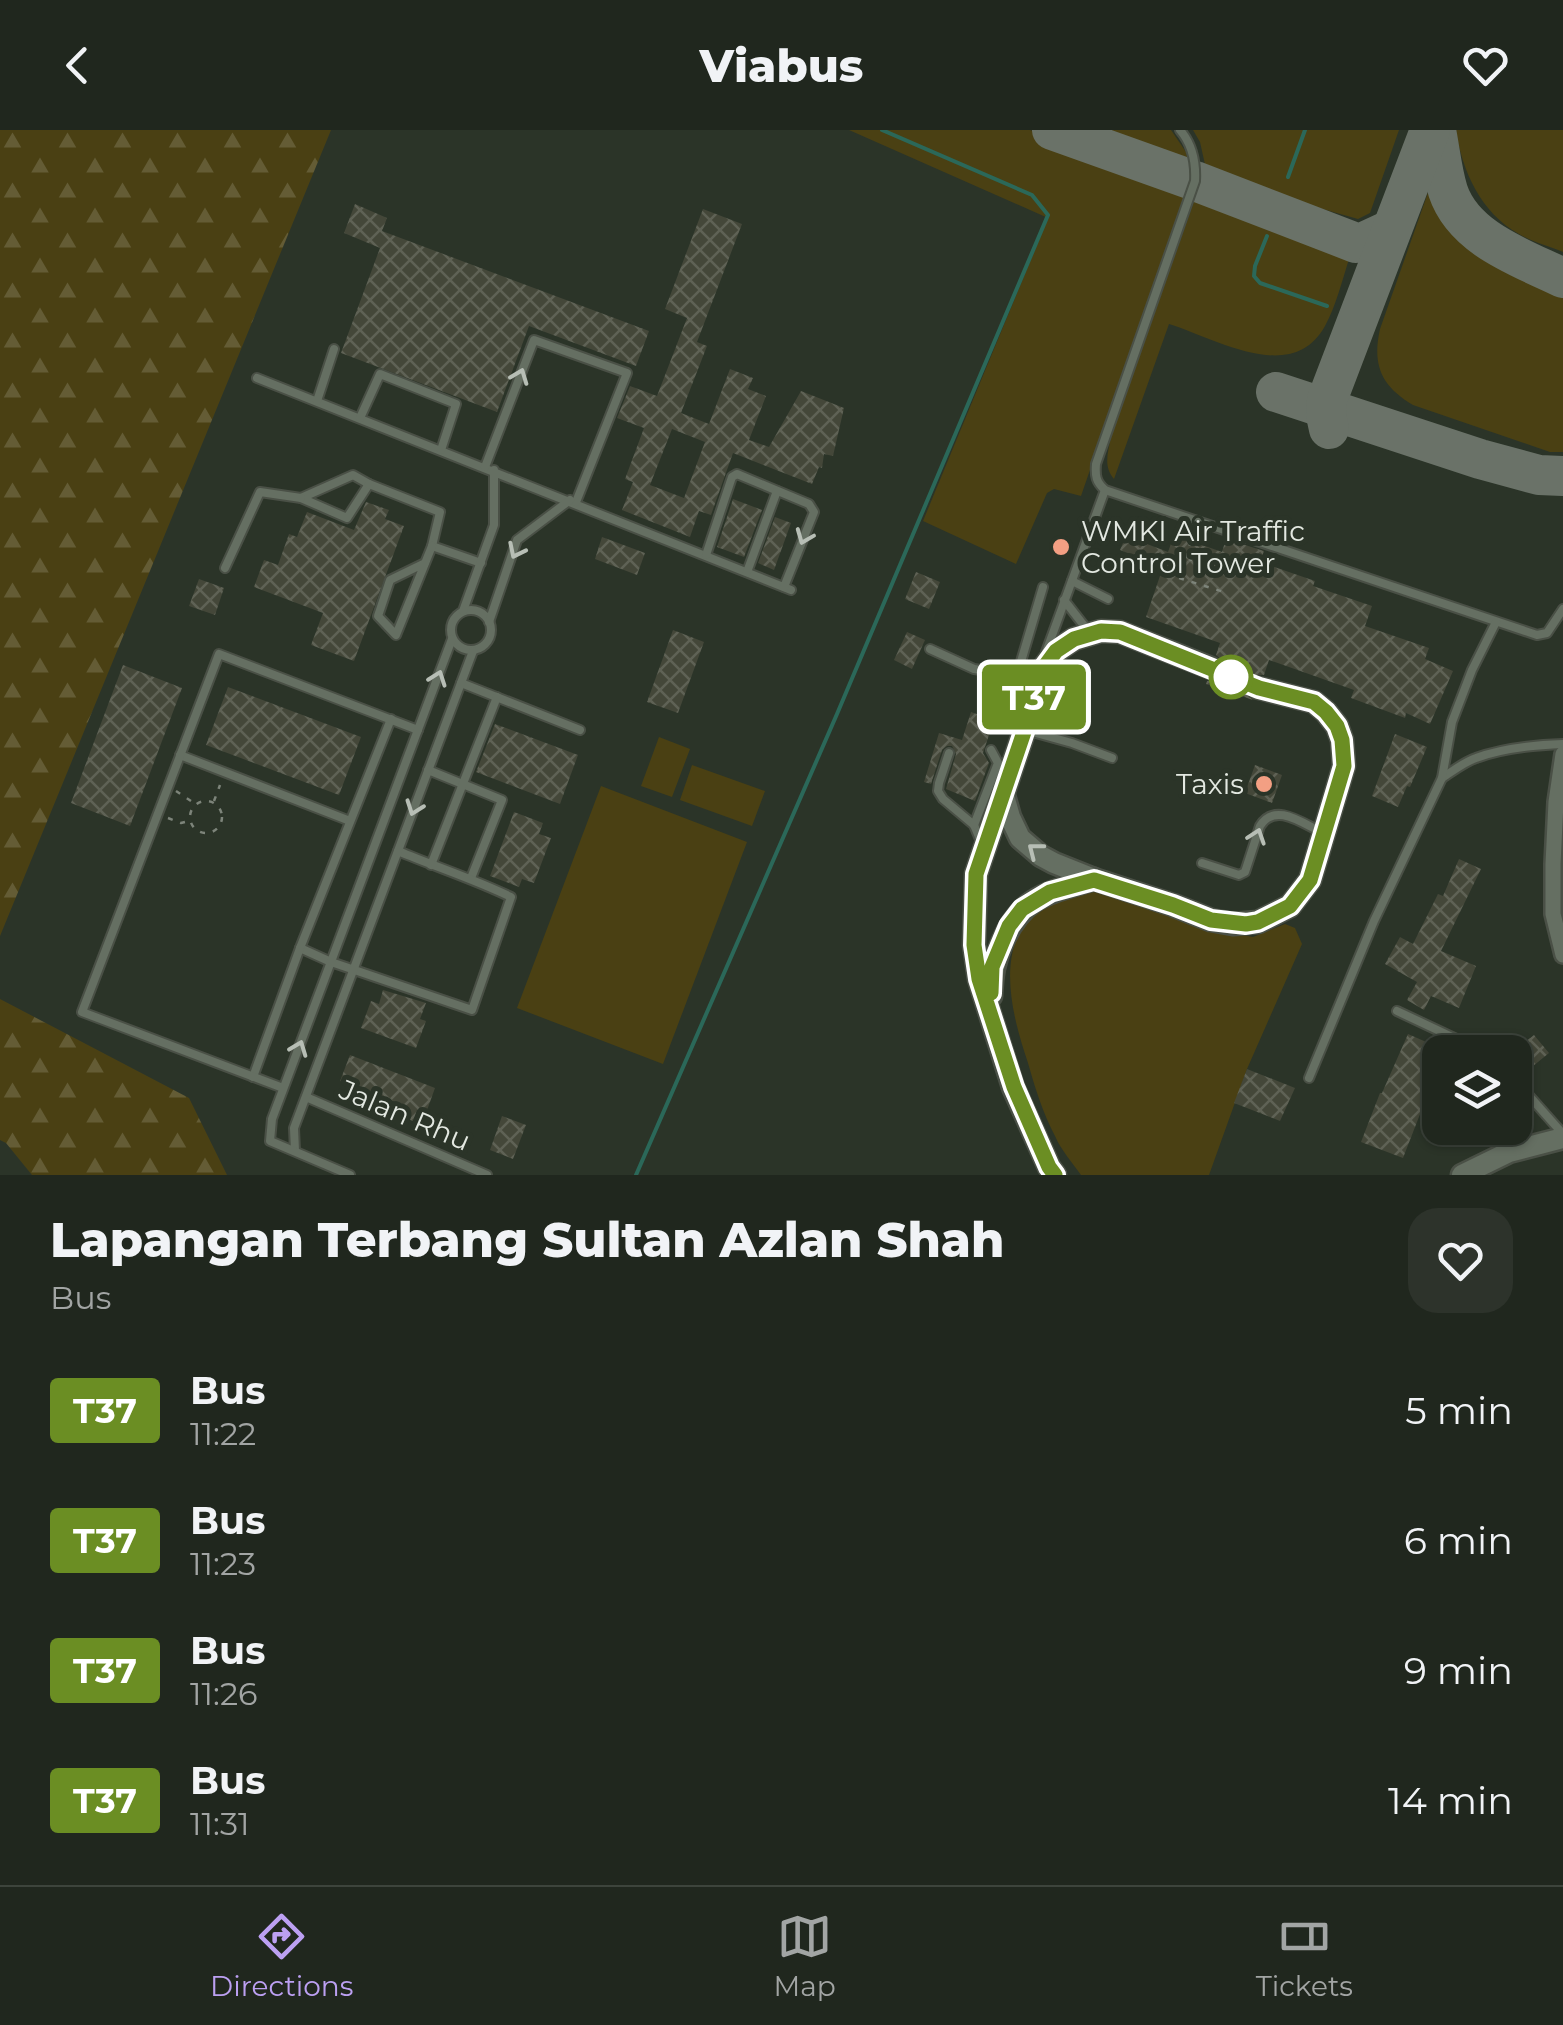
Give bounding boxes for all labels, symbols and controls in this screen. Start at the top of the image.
icon: back [50,38,105,93]
text: Viabus [700,38,863,93]
icon: heart [1458,38,1513,93]
one-way arrow [508,368,529,385]
place label: WMKI Air Traffic Control Tower [1081,514,1305,580]
one-way arrow [795,527,815,545]
marker: WMKI Air Traffic Control Tower [1050,536,1072,558]
one-way arrow [508,541,528,559]
unlabelled marker [1210,656,1252,698]
line badge: T37 [976,664,1092,730]
one-way arrow [426,671,446,688]
text: T37 [1002,676,1066,719]
place label: Taxis [1176,767,1244,801]
marker: Taxis [1253,773,1275,795]
one-way arrow [405,798,426,815]
one-way arrow [1246,829,1266,846]
one-way arrow [1029,844,1047,861]
map controls [1422,1035,1532,1145]
button: layers [1422,1035,1532,1145]
one-way arrow [287,1041,307,1058]
street label: Jalan Rhu [334,1072,476,1158]
button: heart [1408,1208,1513,1313]
text: Lapangan Terbang Sultan Azlan Shah [50,1211,1004,1269]
text: Bus [50,1278,111,1317]
text: Bus [190,1367,265,1414]
text: 5 min [1405,1387,1513,1434]
text: T37 [73,1389,137,1432]
text: 11:22 [190,1414,256,1453]
text: Bus [190,1497,265,1544]
text: 6 min [1404,1517,1513,1564]
text: T37 [73,1519,137,1562]
text: 11:23 [190,1544,256,1583]
text: Bus [190,1627,265,1674]
text: 9 min [1404,1647,1513,1694]
text: T37 [73,1649,137,1692]
text: 11:26 [190,1674,257,1713]
text: Bus [190,1757,265,1804]
text: 14 min [1388,1777,1513,1824]
text: T37 [73,1779,137,1822]
text: 11:31 [190,1804,250,1843]
tab: Directions [210,1909,353,2003]
tab: Map [773,1909,836,2003]
tab: Tickets [1256,1909,1353,2003]

